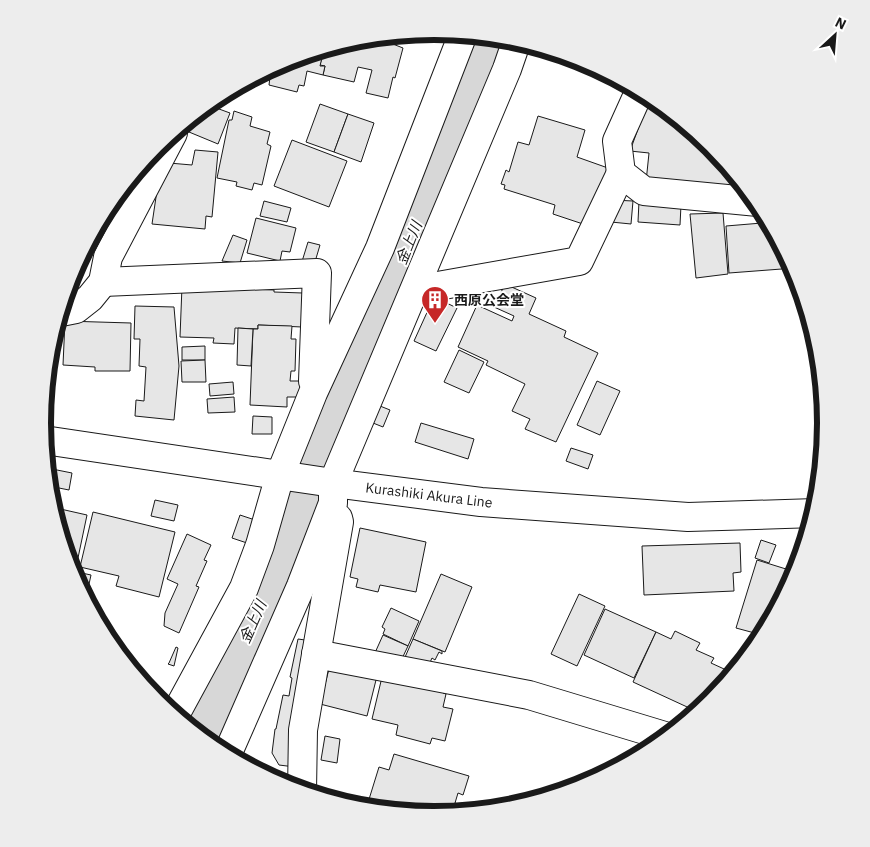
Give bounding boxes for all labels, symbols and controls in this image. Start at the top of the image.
north arrow [810,10,860,60]
text: N [832,13,849,34]
water label: 金上川 [391,217,427,267]
building icon: 西原公会堂 [420,285,450,324]
place label: 西原公会堂 [454,291,524,309]
street label: Kurashiki Akura Line [364,478,494,512]
water label: 金上川 [235,596,271,646]

